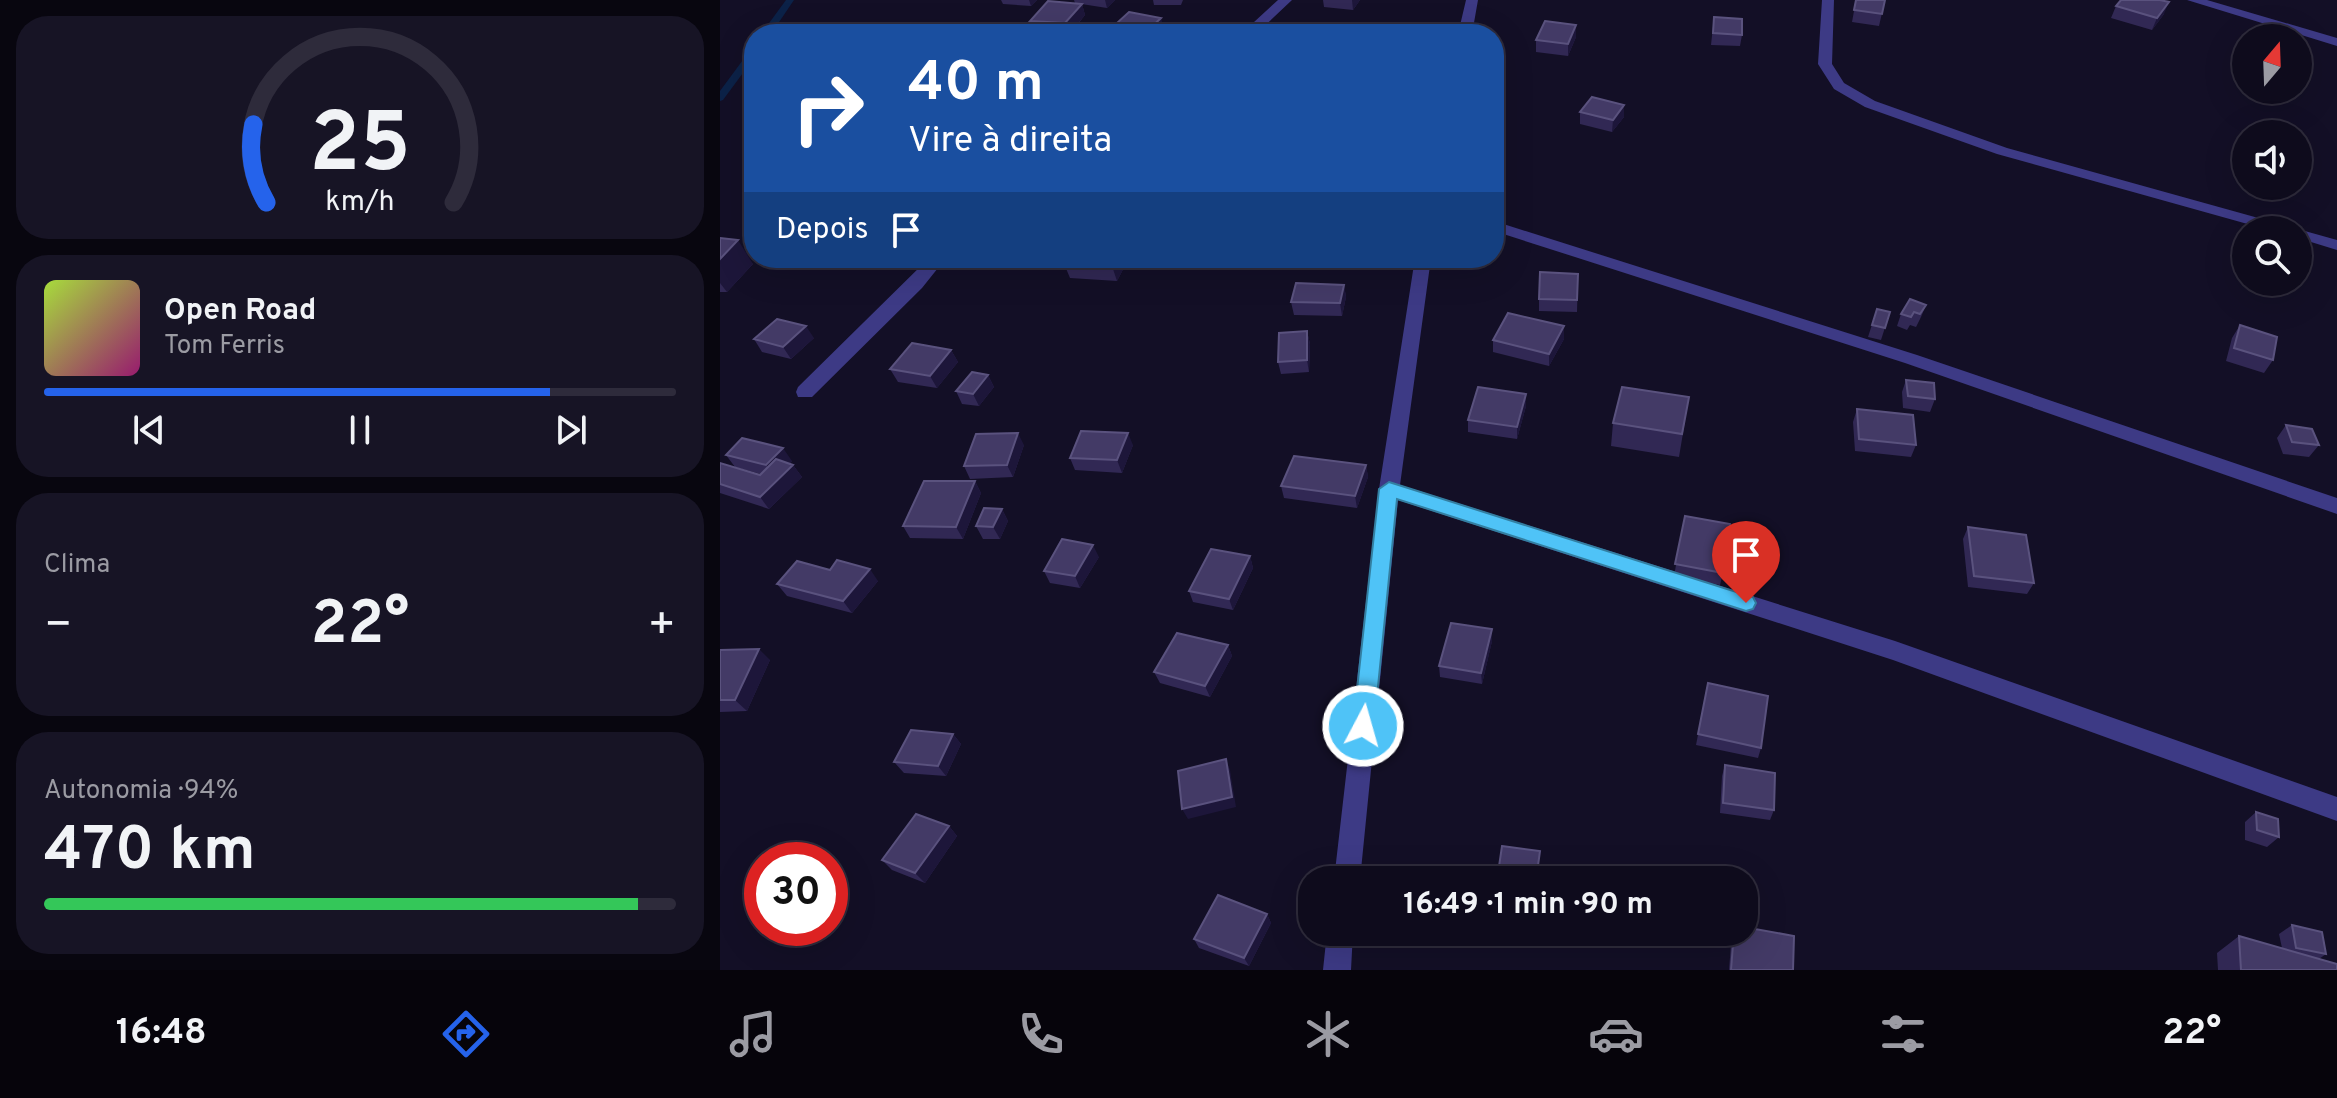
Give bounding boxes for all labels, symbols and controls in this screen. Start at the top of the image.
north arrow [2232,24,2312,104]
map controls [2232,24,2312,296]
text: 40 m [908,50,1044,120]
icon: right [776,56,880,160]
text: 25 [309,96,411,201]
text: Vire à direita [908,119,1112,165]
button: sound [2232,120,2312,200]
text: km/h [325,185,395,221]
icon: arrive [884,208,928,252]
text: Depois [776,212,868,249]
button: search [2232,216,2312,296]
text: Open Road [164,293,316,330]
text: Tom Ferris [164,330,285,363]
icon: previous [127,408,171,452]
icon: pause [338,408,382,452]
icon: next [549,408,593,452]
pin [1712,521,1780,603]
icon: arrive [1724,533,1768,577]
text: Clima [44,549,110,582]
text: 22° [311,589,409,665]
text: − [44,599,72,655]
text: + [648,599,676,655]
position arrow [1321,684,1405,768]
text: Autonomia · 94% [44,775,238,808]
text: 470 km [44,815,256,891]
speed limit sign: 30 [744,842,848,946]
text: 16:49 · 1 min · 90 m [1403,887,1653,924]
icon: directions [438,1006,494,1062]
icon: music [725,1006,781,1062]
icon: phone [1013,1006,1069,1062]
icon: climate [1300,1006,1356,1062]
icon: car [1588,1006,1644,1062]
icon: filters [1875,1006,1931,1062]
text: 16:48 [116,1011,207,1057]
text: 22° [2162,1011,2221,1057]

